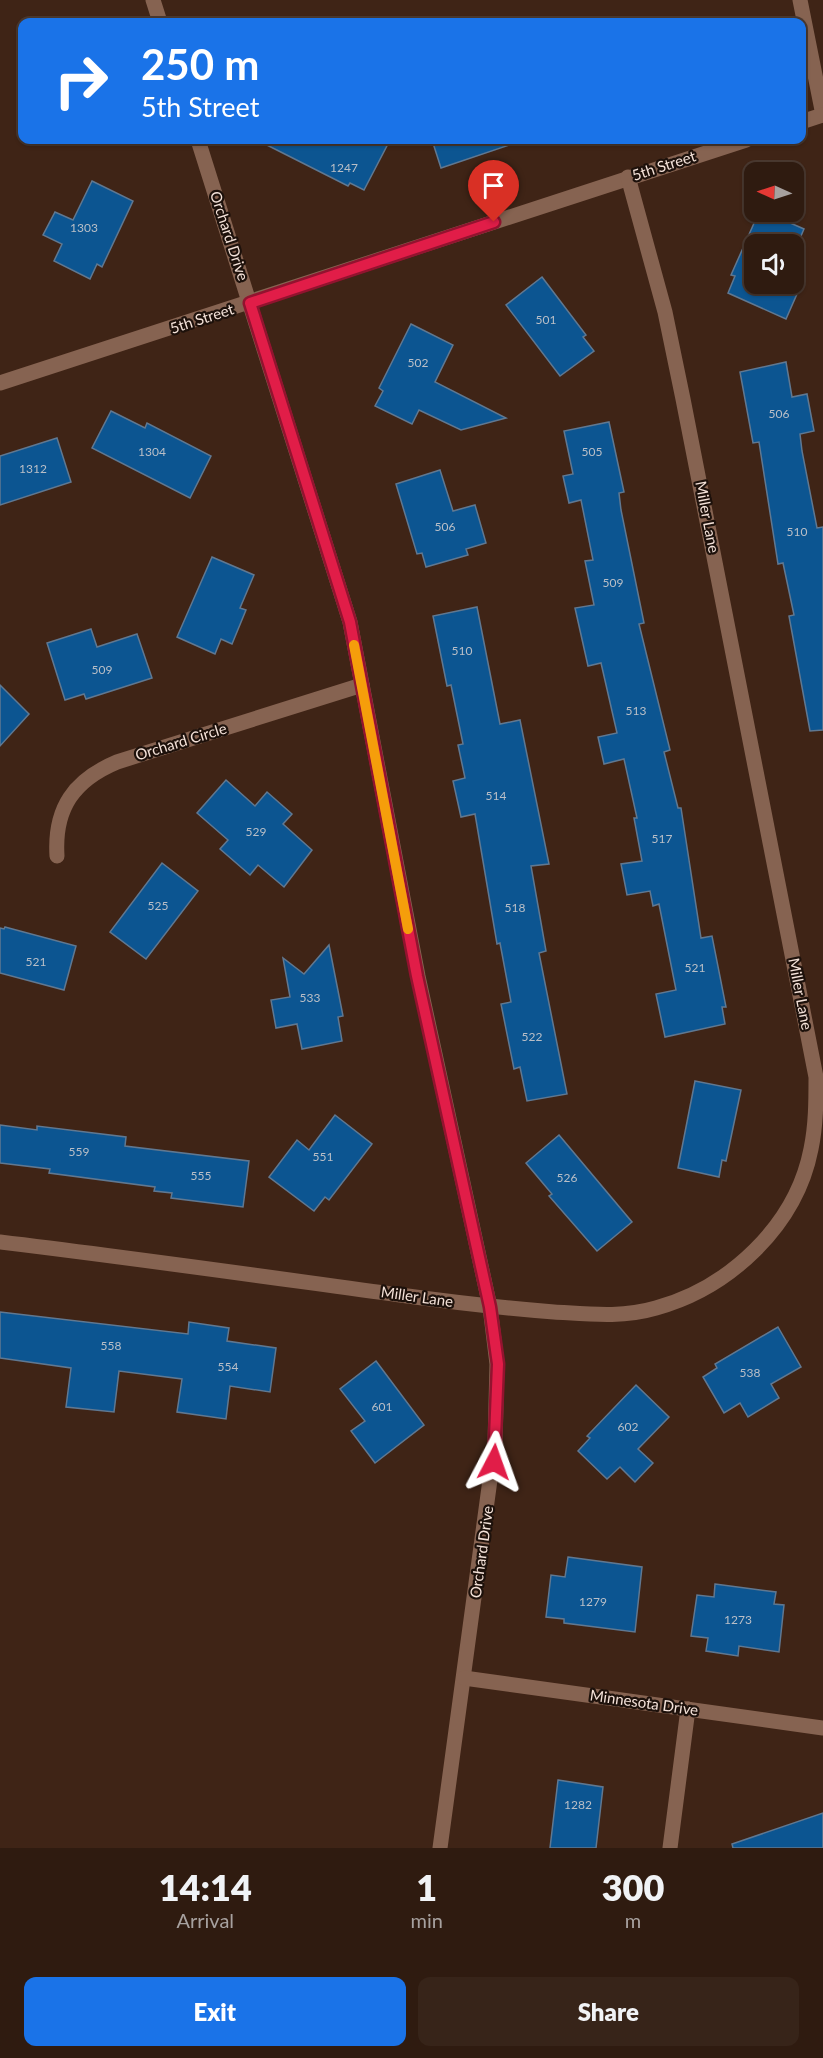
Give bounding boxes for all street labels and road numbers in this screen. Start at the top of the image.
street label: 5th Street [630,146,698,184]
street label: Orchard Drive [207,189,253,283]
street label: 5th Street [168,299,236,337]
street label: Miller Lane [692,479,724,554]
street label: Orchard Circle [133,719,229,764]
street label: Miller Lane [785,956,817,1031]
street label: Miller Lane [380,1282,455,1310]
street label: Orchard Drive [466,1504,496,1599]
street label: Minnesota Drive [589,1685,700,1719]

